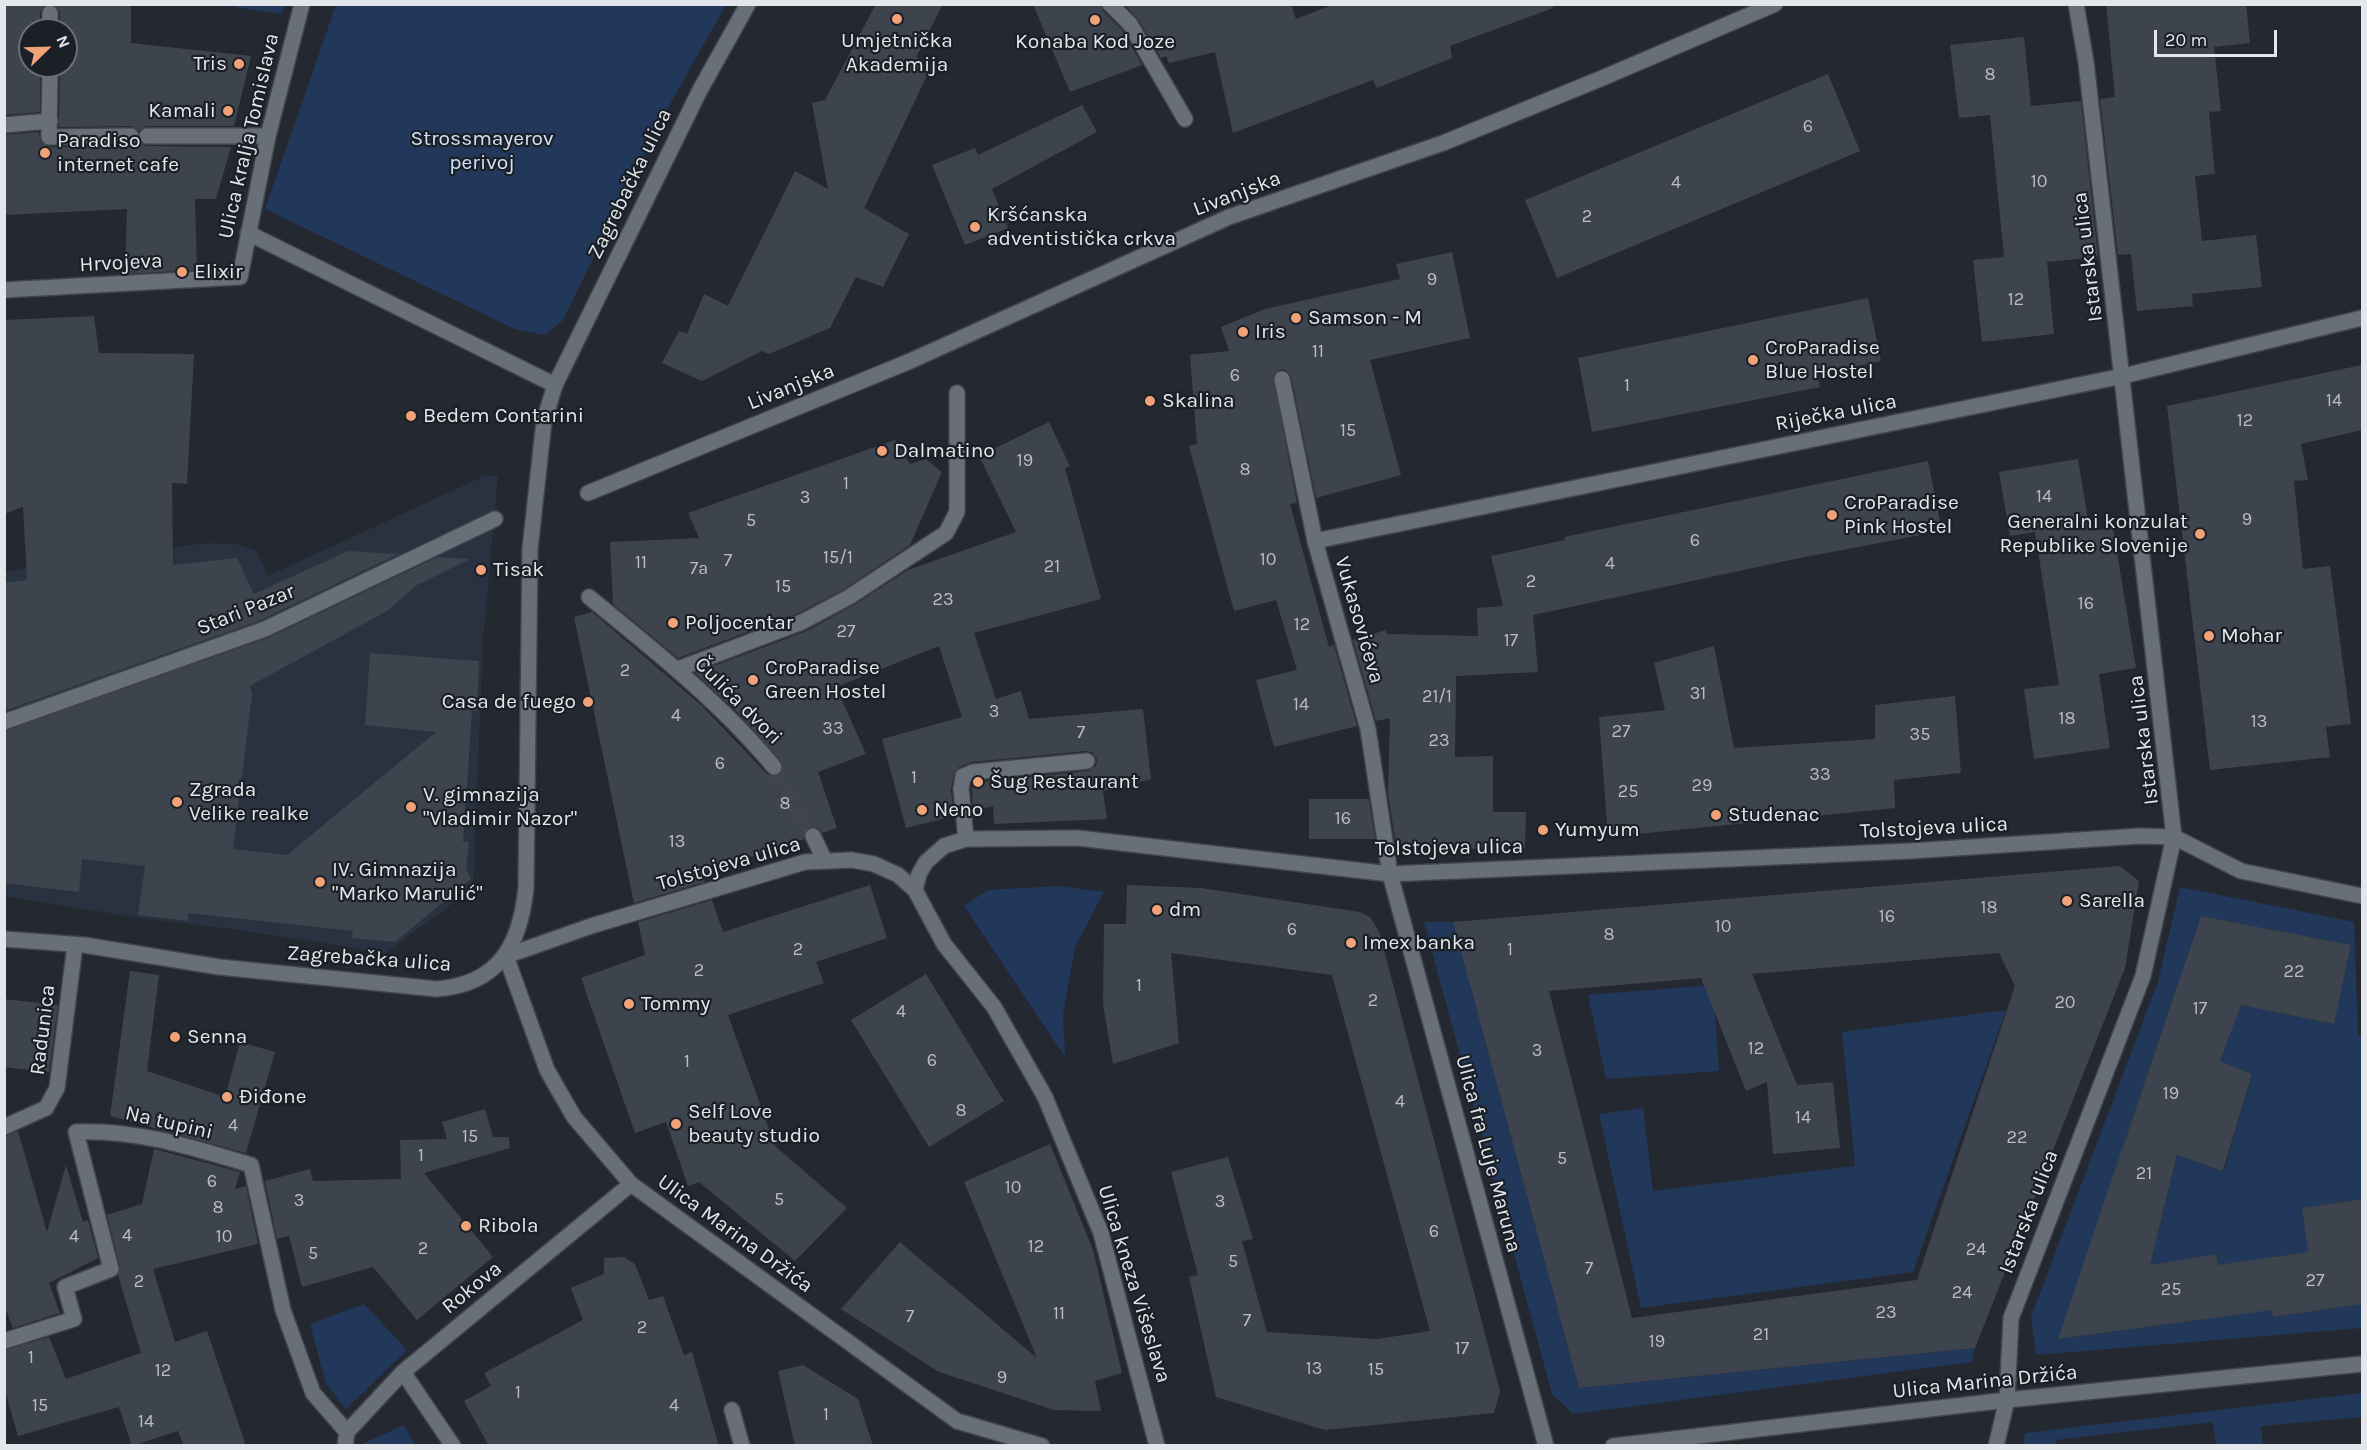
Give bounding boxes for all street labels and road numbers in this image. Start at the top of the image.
street label: Ulica kralja Tomislava [213,31,285,241]
street label: Zagrebačka ulica [583,104,677,264]
street label: Livanjska [1190,166,1284,222]
street label: Istarska ulica [2068,191,2108,323]
street label: Hrvojeva [79,248,163,278]
street label: Livanjska [744,358,838,416]
street label: Riječka ulica [1773,389,1899,437]
street label: Vukasovićeva [1329,554,1389,686]
street label: Stari Pazar [193,579,299,641]
street label: Čulića dvori [689,652,787,750]
street label: Istarska ulica [2124,674,2164,806]
street label: Tolstojeva ulica [1859,812,2009,844]
street label: Tolstojeva ulica [654,831,804,897]
street label: Tolstojeva ulica [1375,834,1523,862]
street label: Zagrebačka ulica [286,941,452,977]
street label: Radunica [25,983,61,1077]
street label: Ulica fra Luje Maruna [1450,1053,1526,1255]
street label: Na tupini [123,1101,215,1145]
street label: Istarska ulica [1994,1147,2064,1277]
street label: Ulica Marina Držića [652,1169,818,1299]
street label: Ulica kneza Višeslava [1092,1182,1176,1386]
street label: Rokova [437,1256,507,1320]
street label: Ulica Marina Držića [1891,1360,2079,1404]

